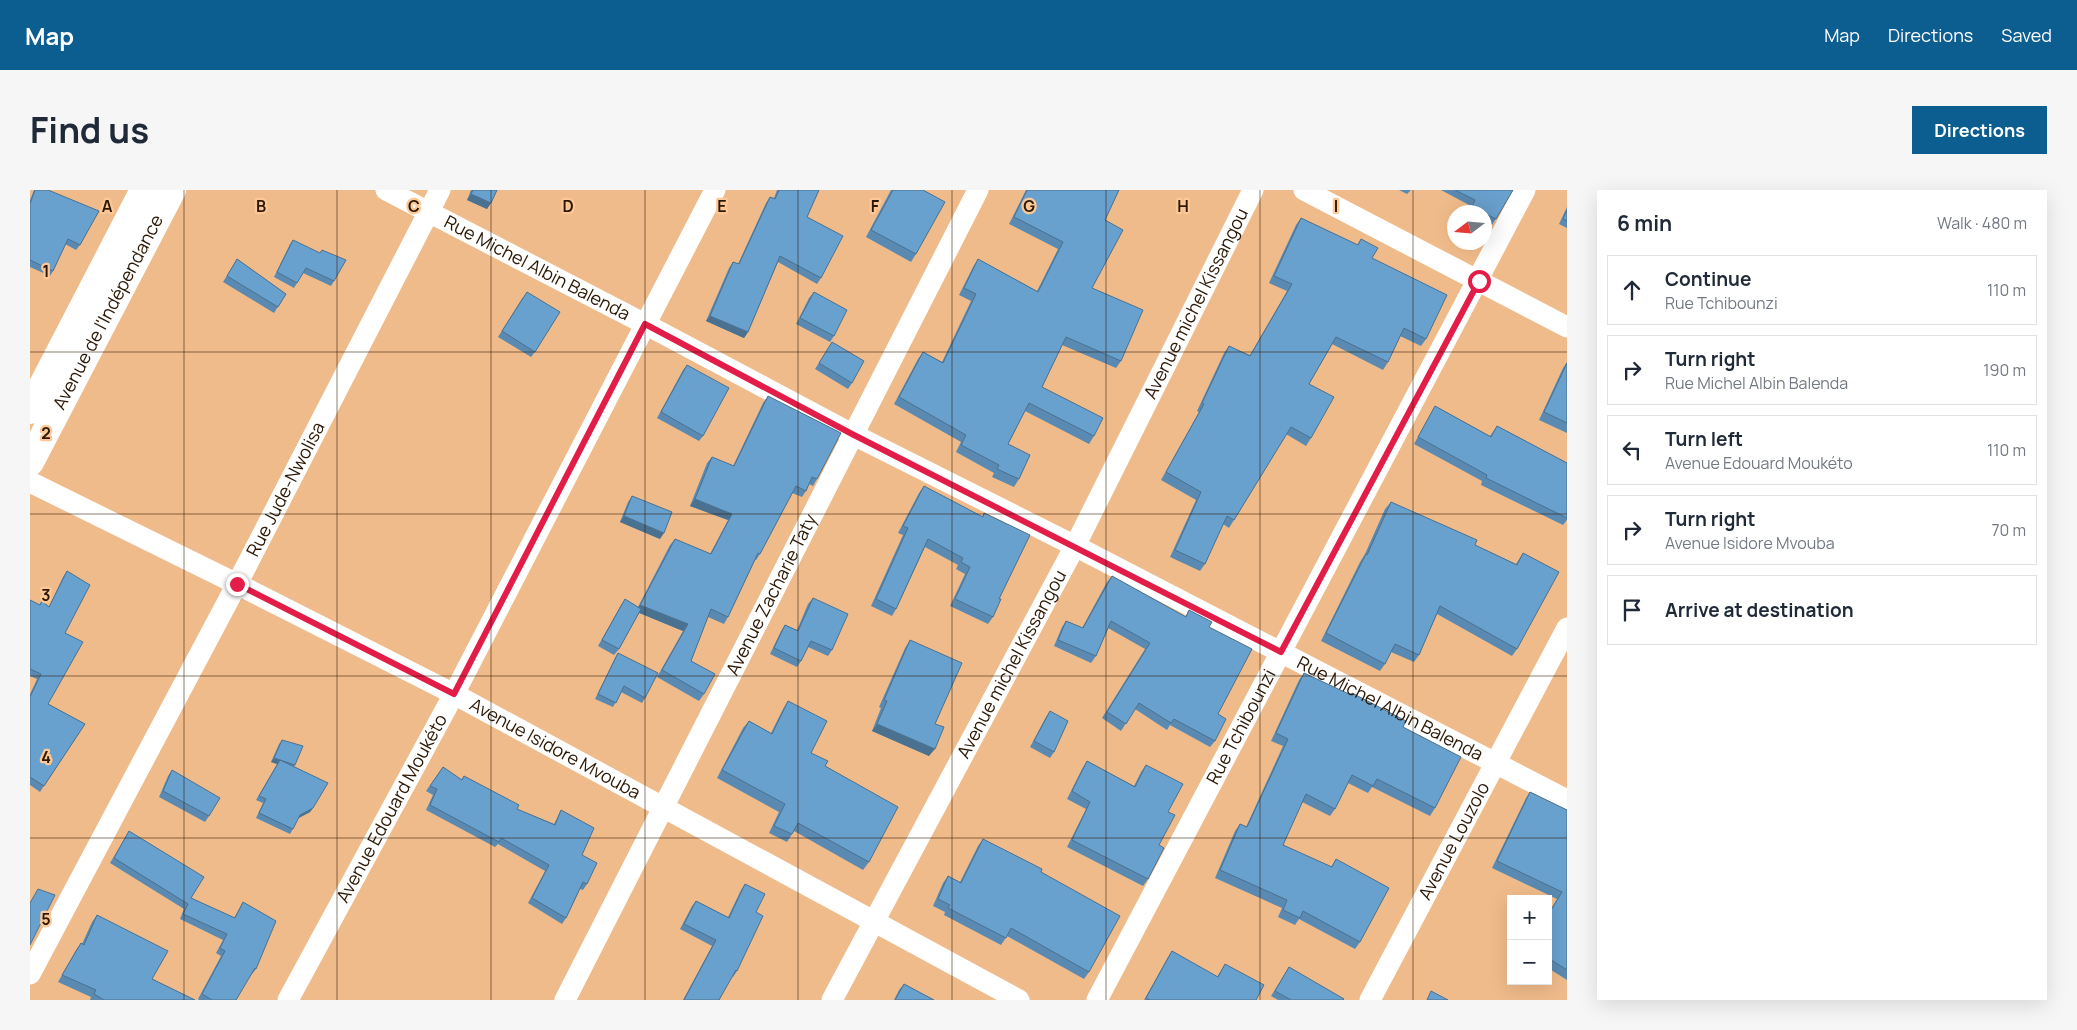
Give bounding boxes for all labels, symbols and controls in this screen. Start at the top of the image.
text: Map [25,19,74,52]
text: Map [1824,23,1860,47]
text: Directions [1888,23,1973,47]
text: Saved [2001,23,2052,47]
text: Find us [30,106,149,154]
button: Directions [1912,106,2047,154]
text: A [102,195,113,217]
text: B [256,195,266,217]
text: C [408,195,420,217]
text: D [562,195,574,217]
text: E [717,195,727,217]
text: F [871,195,880,217]
text: G [1023,195,1035,217]
text: H [1177,195,1189,217]
text: I [1334,195,1338,217]
street label: Avenue michel Kissangou [1138,204,1253,403]
north arrow [1447,205,1492,250]
street label: Rue Michel Albin Balenda [440,209,635,325]
text: 6 min [1617,209,1672,237]
street label: Avenue de l'Indépendance [47,210,168,413]
text: Walk · 480 m [1937,212,2027,234]
text: 1 [42,260,50,282]
text: Continue [1665,266,1751,292]
route start [1468,270,1491,293]
icon: ahead [1618,276,1646,304]
text: 110 m [1987,279,2026,301]
text: Rue Tchibounzi [1665,292,1778,314]
text: Turn right [1665,346,1755,372]
icon: right [1618,356,1646,384]
text: 190 m [1983,359,2026,381]
text: Rue Michel Albin Balenda [1665,372,1848,394]
street label: Rue Jude-Nwolisa [240,417,330,560]
text: 2 [41,422,51,444]
text: Turn left [1665,426,1743,452]
icon: left [1618,436,1646,464]
text: 110 m [1987,439,2026,461]
text: Avenue Edouard Moukéto [1665,452,1853,474]
text: Turn right [1665,506,1755,532]
street label: Avenue Zacharie Taty [720,509,822,679]
icon: right [1618,516,1646,544]
text: 70 m [1991,519,2026,541]
text: Avenue Isidore Mvouba [1665,532,1835,554]
street label: Avenue michel Kissangou [951,565,1071,762]
route end [226,573,249,596]
text: 3 [41,584,51,606]
icon: arrive [1618,596,1646,624]
text: Arrive at destination [1665,597,1854,623]
street label: Rue Michel Albin Balenda [1293,650,1488,766]
street label: Rue Tchibounzi [1200,665,1281,788]
street label: Avenue Isidore Mvouba [466,692,645,804]
street label: Avenue Edouard Moukéto [330,709,452,906]
text: 4 [41,746,51,768]
street label: Avenue Louzolo [1412,777,1494,904]
map controls [1507,895,1552,985]
button: + [1507,895,1552,940]
text: 5 [41,908,51,930]
button: − [1507,940,1552,985]

